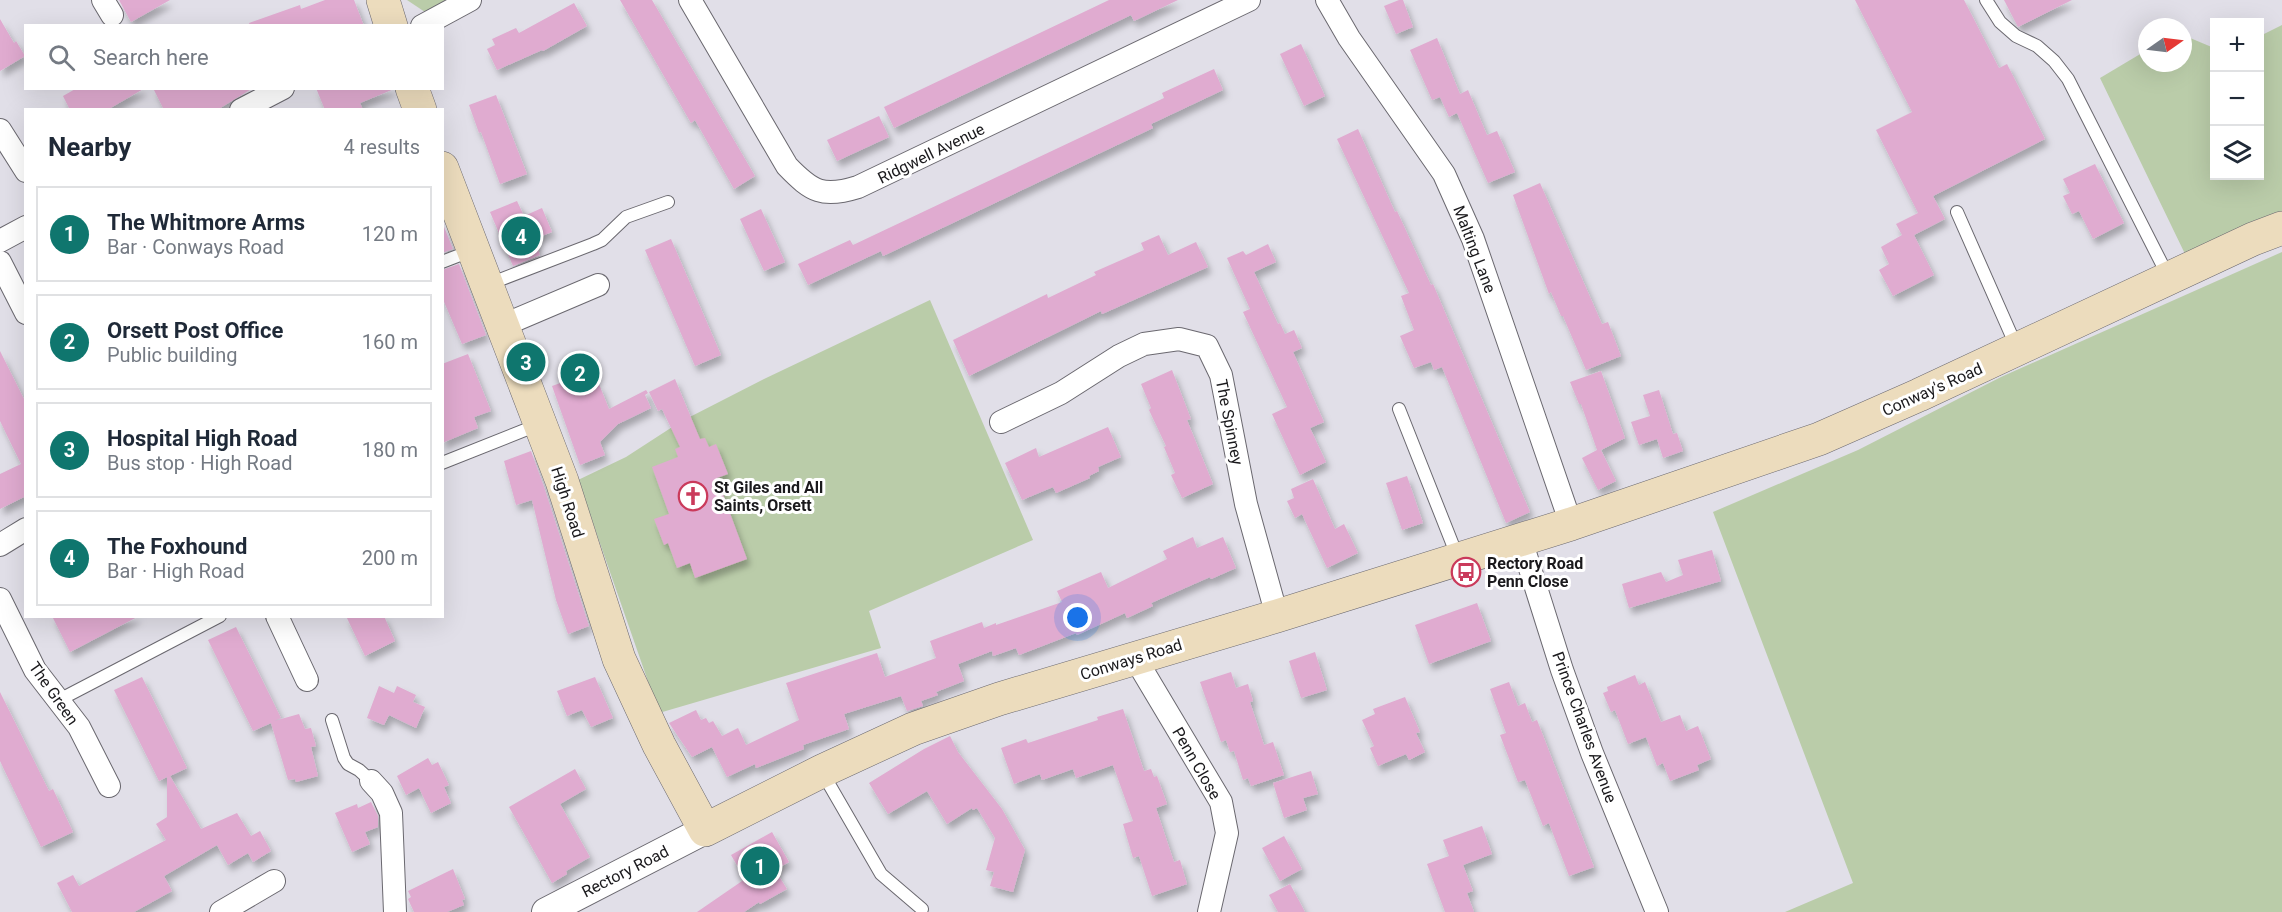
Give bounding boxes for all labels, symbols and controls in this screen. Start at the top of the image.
north arrow [2138,18,2192,72]
map controls [2210,18,2264,180]
button: + [2210,18,2264,72]
search box [24,24,444,90]
icon: search [45,41,78,74]
text: Search here [93,45,209,70]
button: − [2210,72,2264,126]
street label: Ridgwell Avenue [875,119,988,187]
button: layers [2210,126,2264,180]
text: Nearby [48,132,131,162]
text: 4 results [344,135,420,159]
street label: Malting Lane [1449,203,1500,296]
text: The Whitmore Arms [107,210,305,235]
pin: 4 [502,214,540,258]
text: 1 [64,222,75,246]
text: 120 m [362,222,418,246]
text: Bar · Conways Road [107,235,284,259]
text: Orsett Post Office [107,318,283,343]
text: 2 [64,330,75,354]
text: 160 m [362,330,418,354]
pin: 3 [506,340,546,385]
text: Public building [107,343,237,367]
pin: 2 [560,350,600,395]
street label: Conway's Road [1879,359,1985,420]
street label: The Spinney [1212,378,1247,467]
text: Hospital High Road [107,426,297,451]
text: 3 [64,438,75,462]
text: 180 m [362,438,418,462]
text: Bus stop · High Road [107,451,292,475]
street label: High Road [547,464,588,540]
place label: St Giles and All Saints, Orsett [714,478,823,515]
church icon: St Giles and All Saints, Orsett [677,480,709,512]
text: The Foxhound [107,534,247,559]
text: 4 [64,546,75,570]
text: 200 m [362,546,418,570]
place label: Rectory Road Penn Close [1487,554,1583,591]
bus stop icon: Rectory Road Penn Close [1450,556,1482,588]
text: Bar · High Road [107,559,245,583]
your location [1063,603,1092,632]
street label: Conways Road [1078,635,1184,684]
street label: Prince Charles Avenue [1548,649,1621,805]
street label: The Green [25,658,82,729]
street label: Penn Close [1168,724,1225,803]
street label: Rectory Road [579,841,672,901]
pin: 1 [740,844,780,888]

